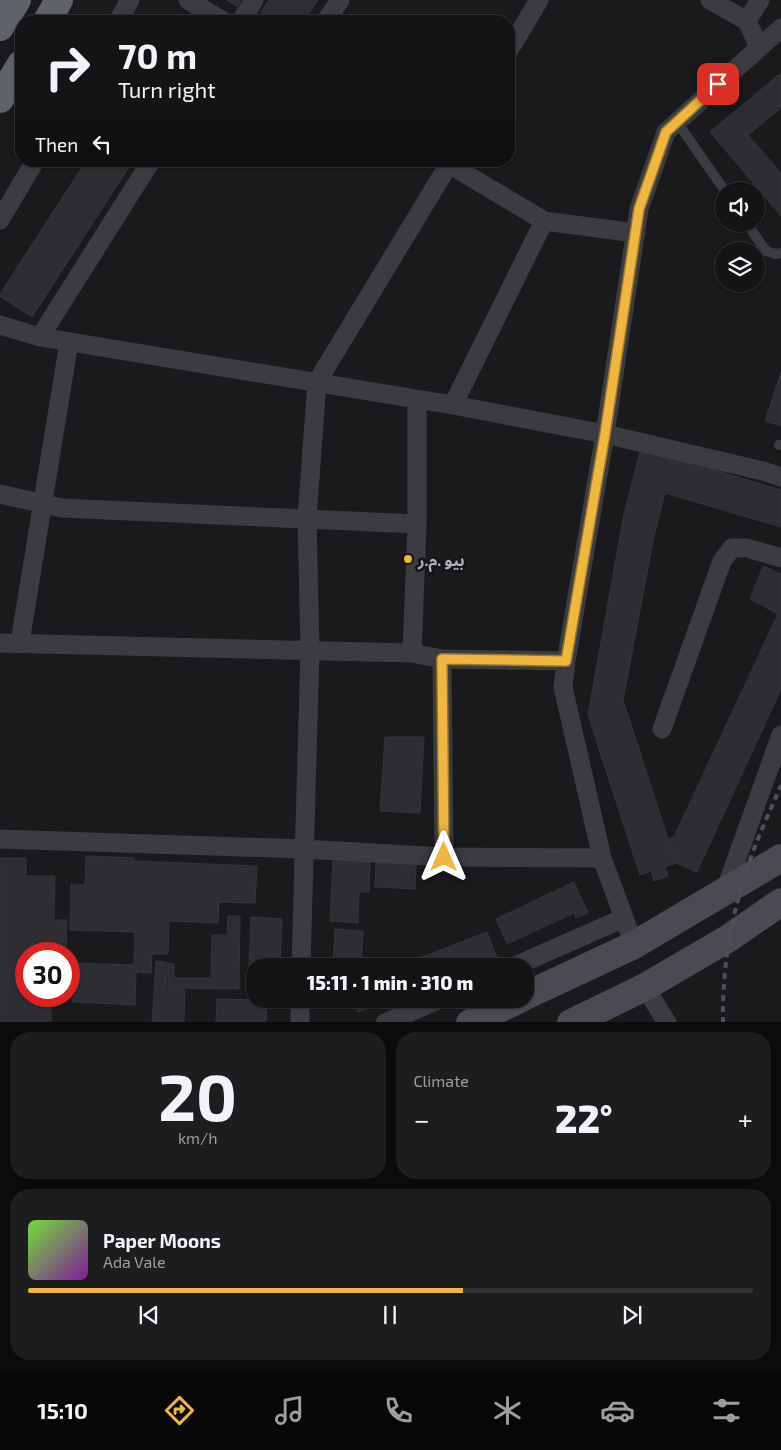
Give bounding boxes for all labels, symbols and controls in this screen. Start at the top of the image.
text: 70 m [118,34,197,76]
icon: right [35,35,100,100]
pin [697,63,739,105]
icon: arrive [704,70,732,98]
text: Turn right [118,76,216,102]
icon: left [88,130,116,158]
text: Then [35,133,78,156]
map controls [715,182,765,292]
button: sound [715,182,765,232]
button: layers [715,242,765,292]
place label: بيو .م.ر [417,550,465,572]
marker: بيو .م.ر [402,553,414,565]
position arrow [417,830,469,882]
speed limit sign: 30 [15,942,80,1007]
text: 15:11 · 1 min · 310 m [307,971,473,994]
text: 20 [158,1056,237,1134]
text: Climate [414,1071,469,1090]
text: 22° [555,1095,613,1141]
text: − [414,1102,430,1136]
text: + [738,1102,753,1136]
text: km/h [178,1128,218,1147]
text: Paper Moons [103,1229,221,1252]
text: Ada Vale [103,1252,166,1271]
icon: previous [135,1301,163,1329]
icon: pause [376,1301,404,1329]
icon: next [618,1301,646,1329]
icon: directions [162,1393,197,1428]
icon: music [272,1393,307,1428]
icon: phone [381,1393,416,1428]
icon: climate [490,1393,525,1428]
icon: car [600,1393,635,1428]
icon: filters [709,1393,744,1428]
text: 15:10 [37,1397,88,1423]

